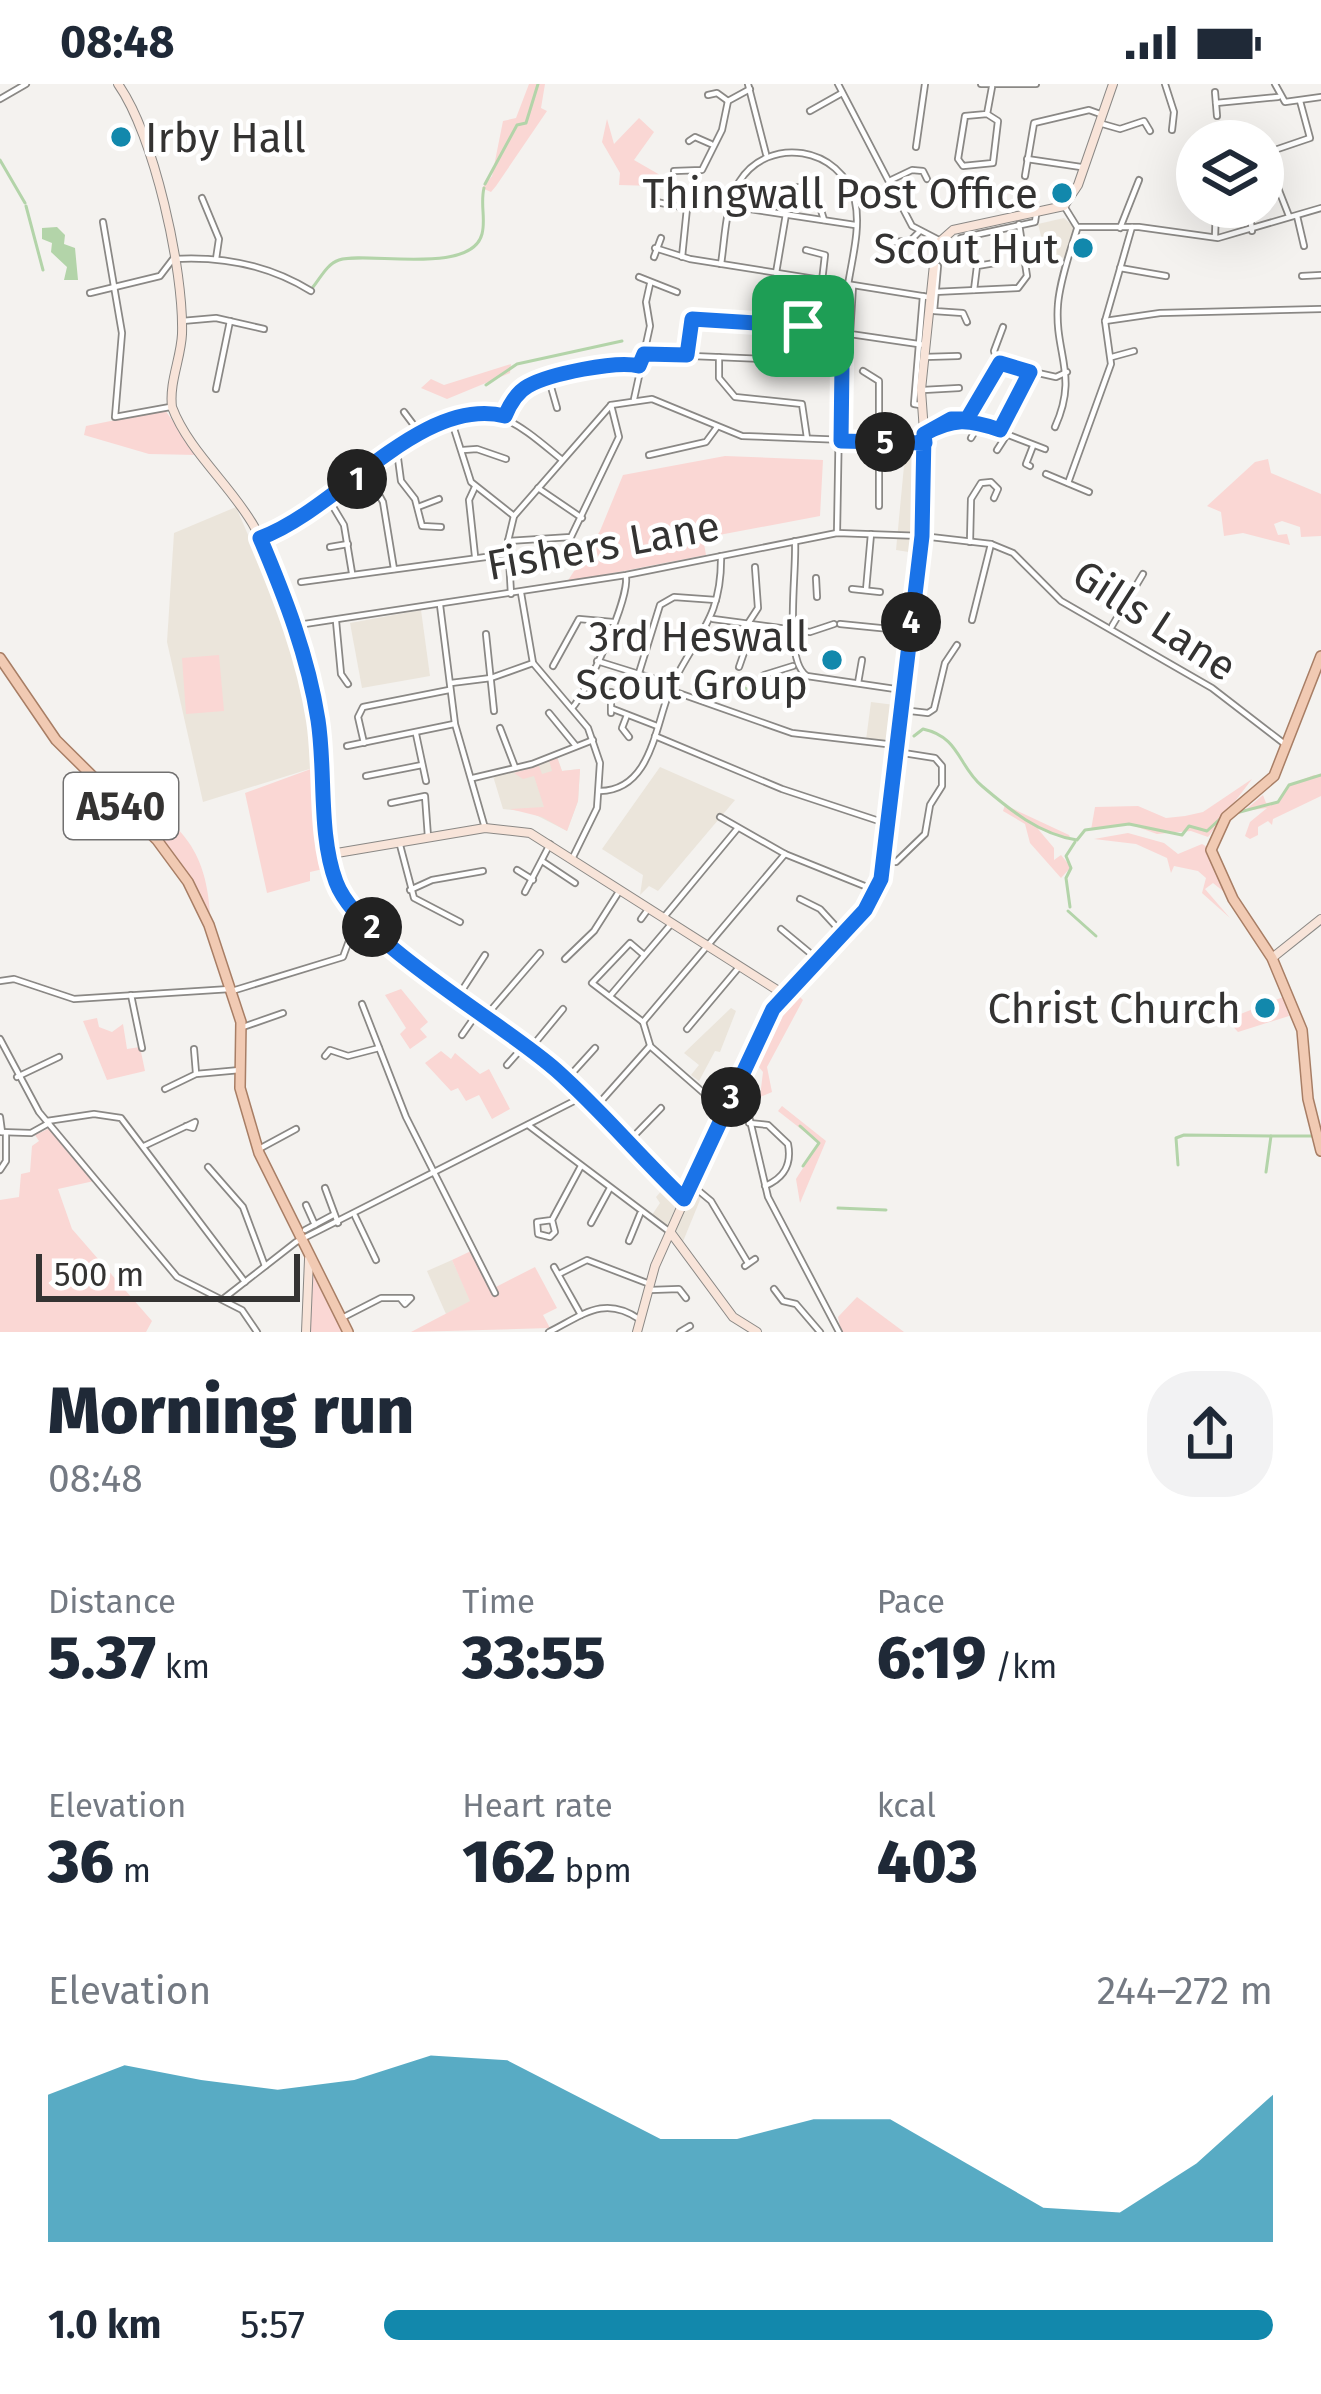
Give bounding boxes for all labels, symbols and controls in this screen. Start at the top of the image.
text: 08:48 [60,15,175,69]
place label: Irby Hall [145,113,306,163]
map controls [1176,120,1284,228]
button: layers [1176,120,1284,228]
marker: Irby Hall [108,124,134,150]
place label: Thingwall Post Office [643,169,1038,219]
marker: Thingwall Post Office [1049,180,1075,206]
place label: Scout Hut [873,224,1060,274]
marker: Scout Hut [1070,235,1096,261]
pin [752,275,854,377]
icon: arrive [770,293,836,359]
pin: 5 [855,412,915,472]
text: 5 [876,422,894,462]
pin: 1 [327,449,387,509]
text: 1 [349,459,365,499]
street label: Fishers Lane [483,501,723,591]
street label: Gills Lane [1063,550,1245,692]
pin: 4 [881,592,941,652]
text: 4 [902,602,920,642]
place label: 3rd Heswall Scout Group [575,612,808,710]
marker: 3rd Heswall Scout Group [819,647,845,673]
road number: A540 [64,773,178,839]
pin: 2 [342,897,402,957]
text: 2 [363,907,381,947]
place label: Christ Church [988,984,1241,1034]
marker: Christ Church [1252,995,1278,1021]
pin: 3 [701,1067,761,1127]
text: 3 [722,1077,740,1117]
scale bar [36,1248,300,1301]
text: 500 m [54,1255,144,1295]
text: Morning run [48,1371,414,1450]
button: share [1147,1371,1273,1497]
text: 08:48 [48,1456,143,1502]
text: Distance [48,1582,176,1622]
text: Time [462,1582,535,1622]
text: Pace [877,1582,945,1622]
text: 5.37 [48,1622,156,1694]
text: 33:55 [462,1622,606,1694]
text: 6:19 [877,1622,986,1694]
text: km [156,1647,210,1687]
text: /km [986,1647,1057,1687]
text: Elevation [48,1786,186,1826]
text: Heart rate [462,1786,613,1826]
text: kcal [877,1786,936,1826]
text: 36 [48,1826,114,1898]
text: 162 [462,1826,556,1898]
text: 403 [877,1826,978,1898]
text: m [114,1851,151,1891]
text: bpm [556,1851,632,1891]
text: Elevation [48,1968,211,2014]
text: 244–272 m [1097,1968,1273,2014]
text: 1.0 km [48,2302,161,2348]
text: 5:57 [240,2302,305,2348]

